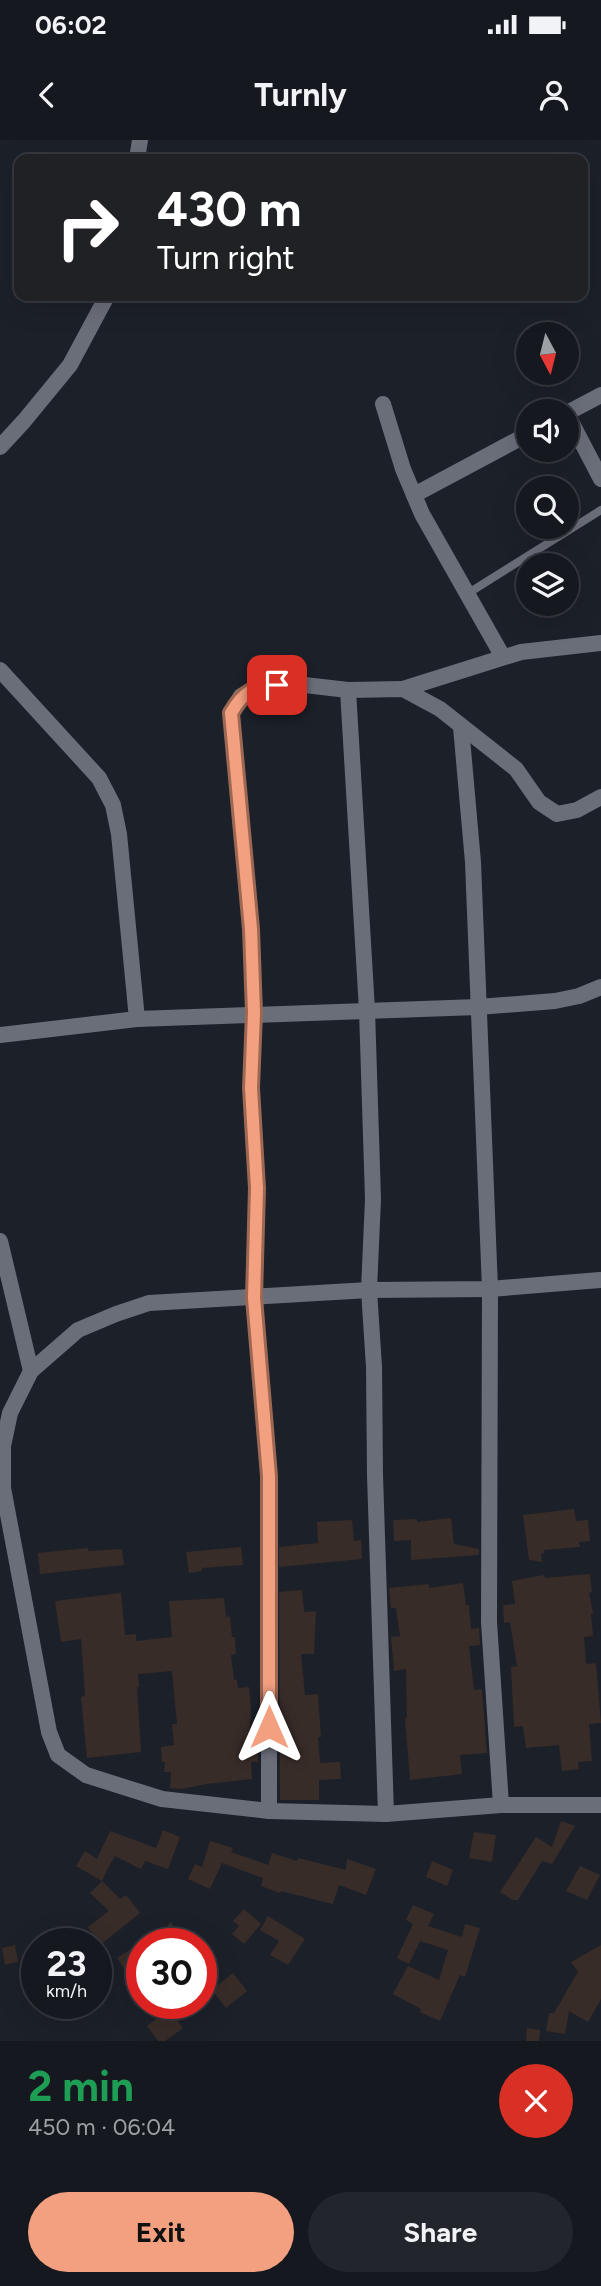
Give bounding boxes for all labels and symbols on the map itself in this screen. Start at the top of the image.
north arrow [516,322,579,385]
pin [247,655,307,715]
position arrow [232,1690,306,1764]
speed limit sign: 30 [126,1928,217,2019]

